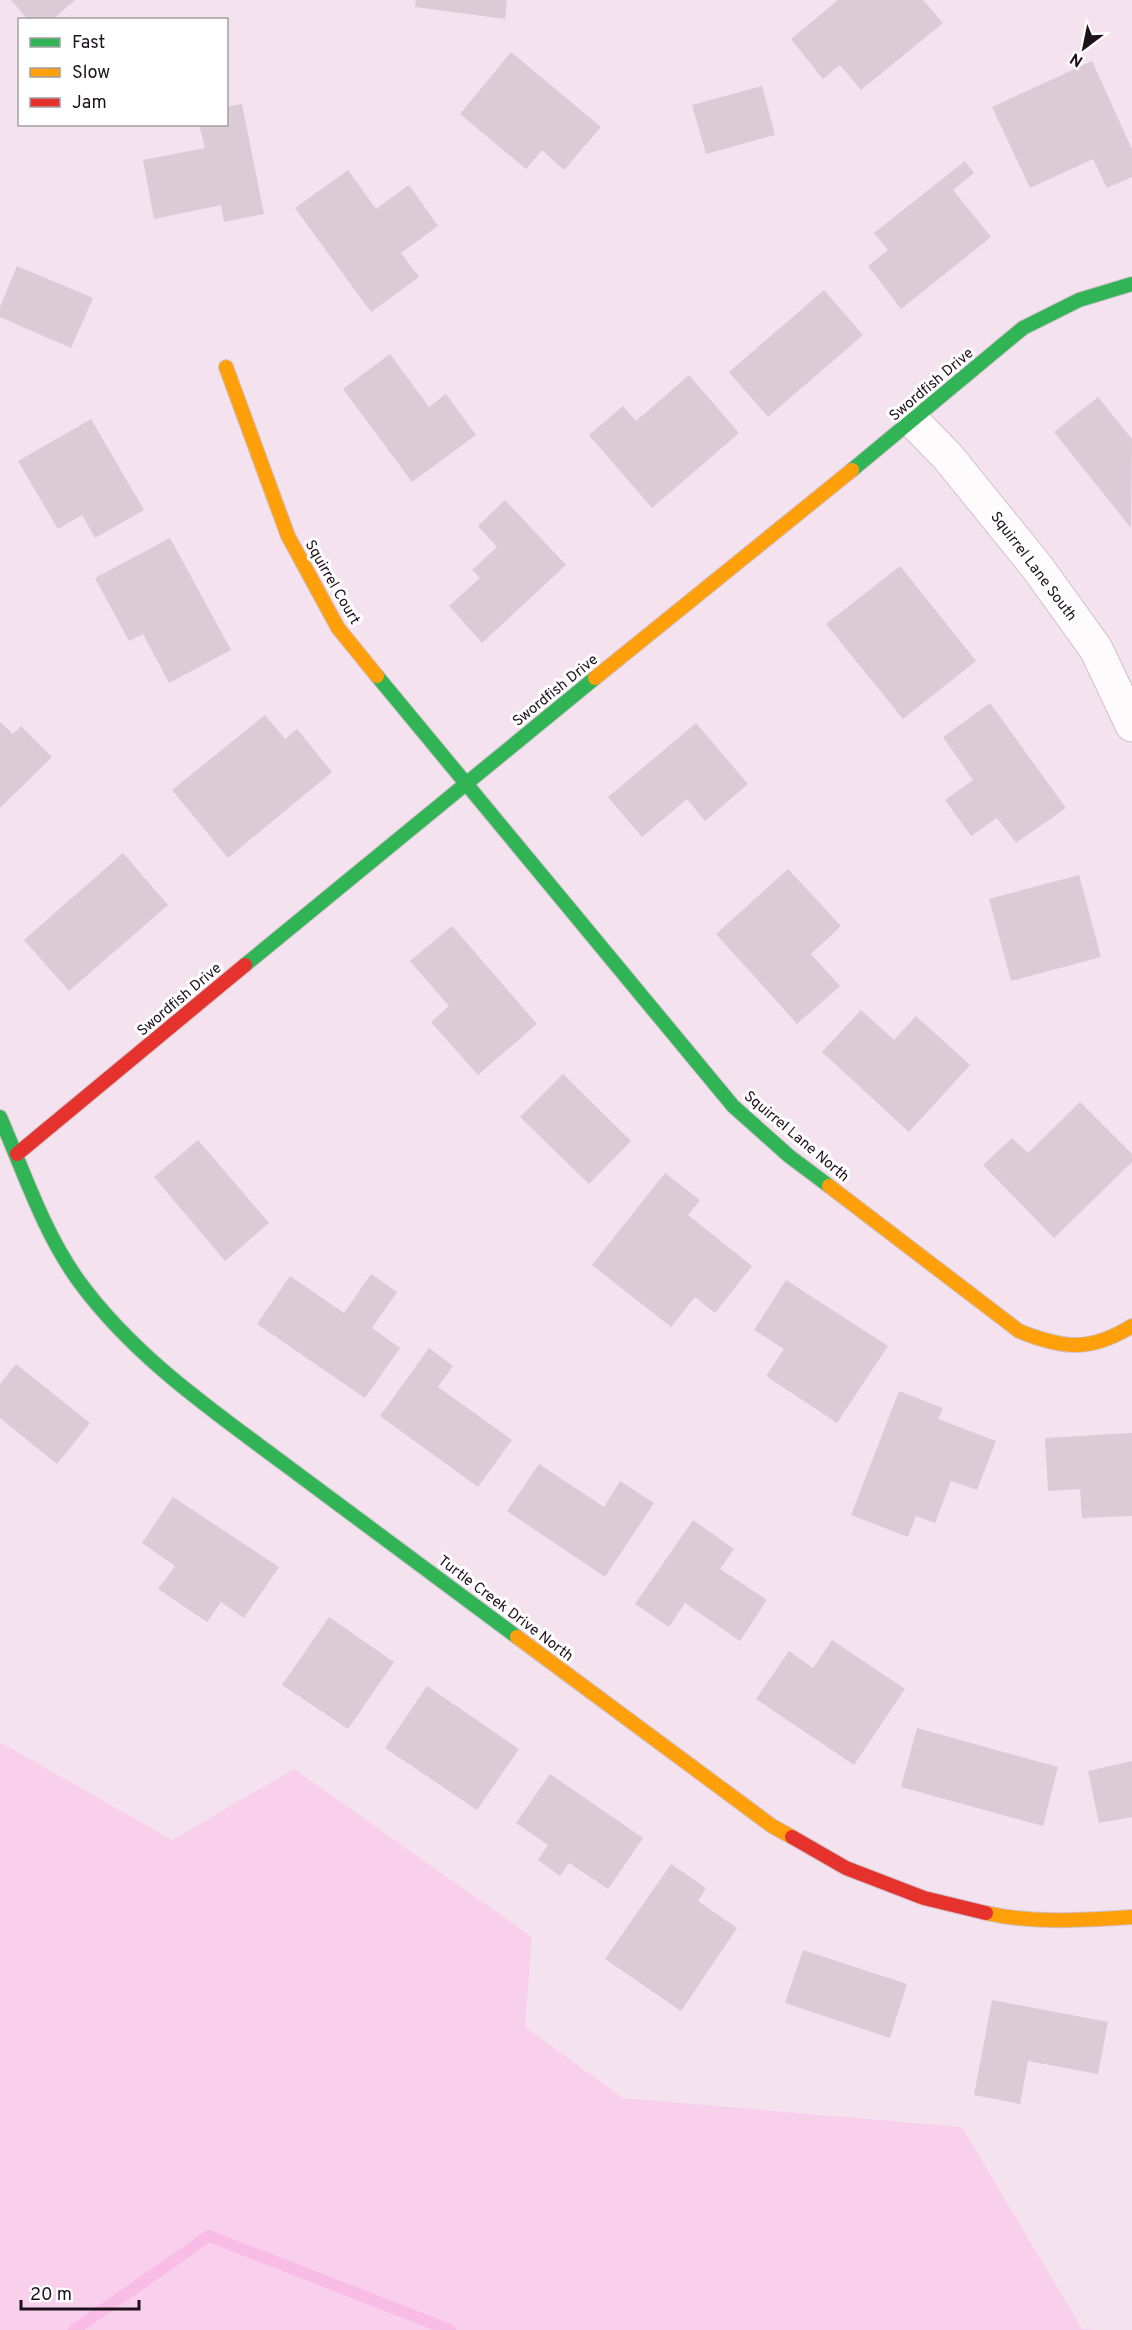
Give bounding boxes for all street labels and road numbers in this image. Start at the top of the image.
street label: Swordfish Drive [886,344,978,426]
street label: Squirrel Lane South [985,508,1080,625]
street label: Squirrel Court [300,537,364,628]
street label: Swordfish Drive [509,651,603,731]
street label: Swordfish Drive [134,959,226,1041]
street label: Squirrel Lane North [739,1088,853,1187]
street label: Turtle Creek Drive North [434,1552,577,1666]

